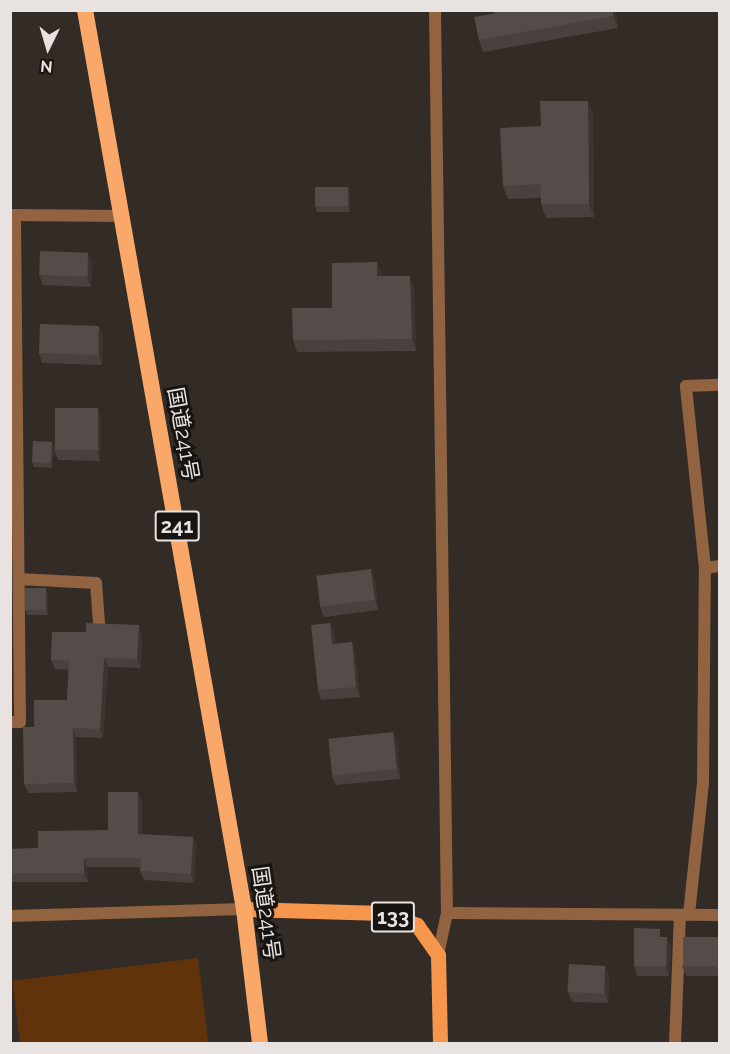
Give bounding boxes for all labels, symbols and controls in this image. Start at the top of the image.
north arrow [18,18,78,78]
text: N [39,56,53,76]
street label: 国道241号 [162,385,204,483]
road number: 241 [154,509,200,543]
street label: 国道241号 [247,865,285,961]
road number: 133 [370,900,416,934]

